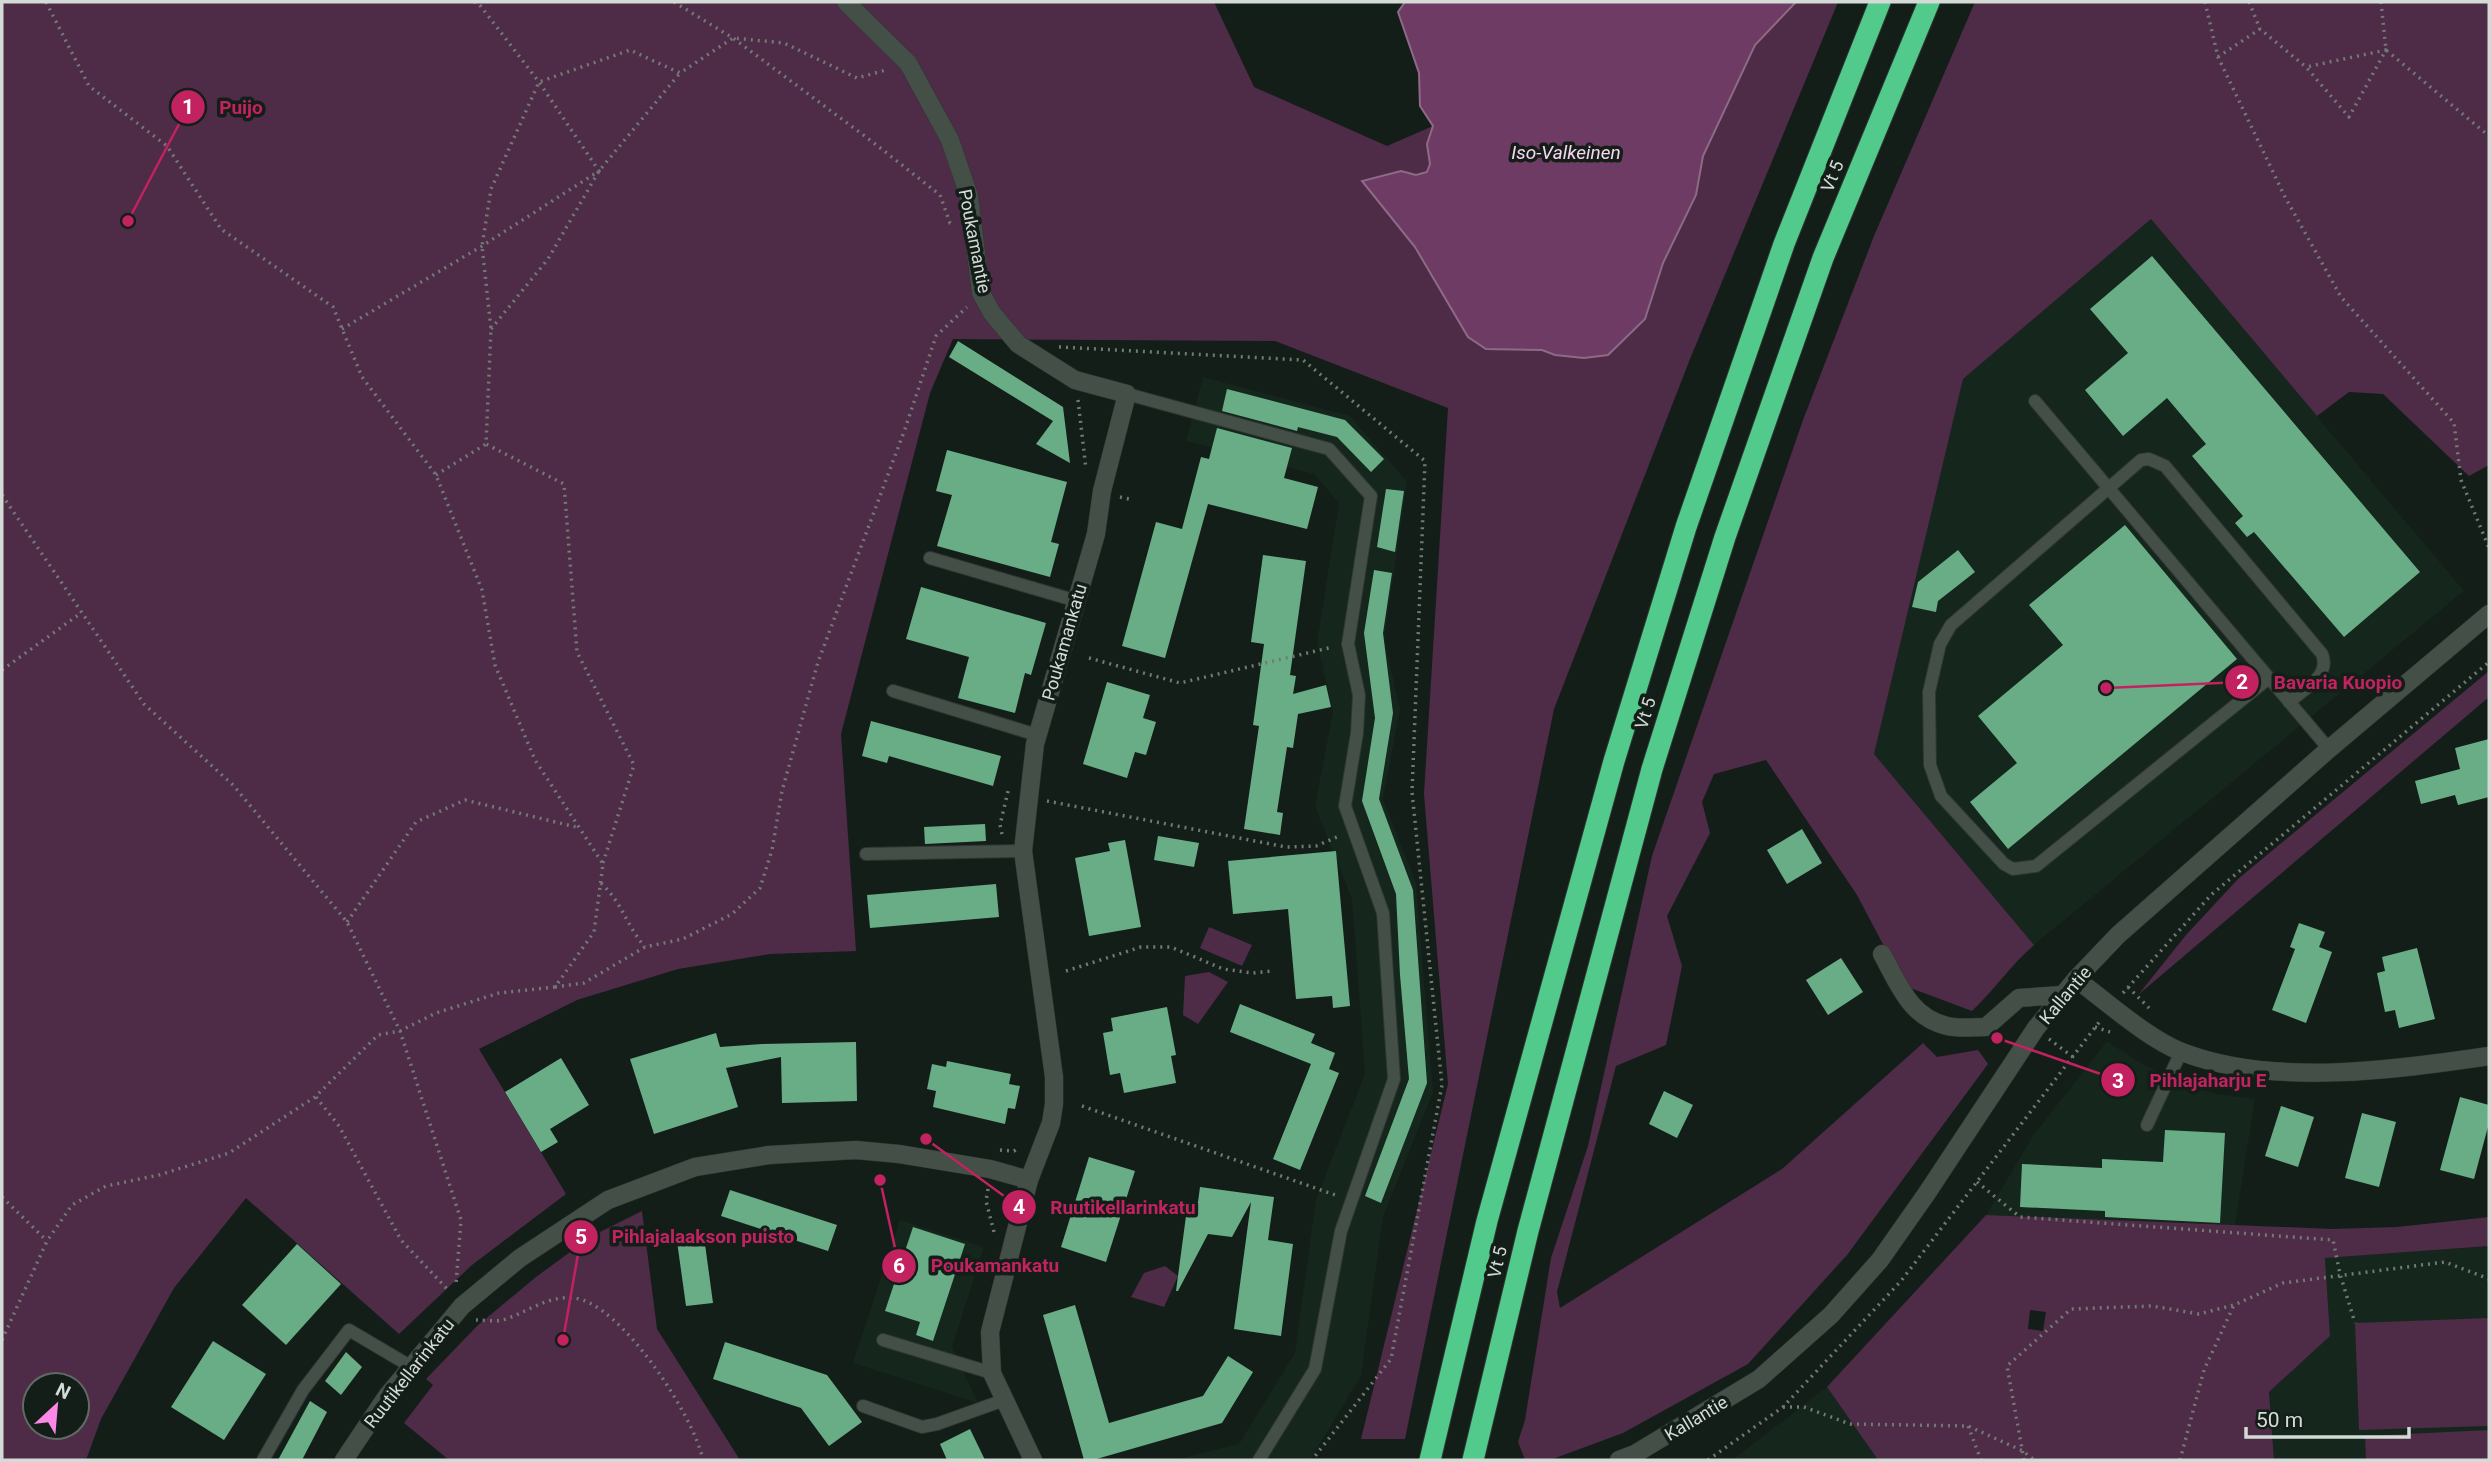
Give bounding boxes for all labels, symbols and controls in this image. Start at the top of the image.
callout: Puijo [170,87,277,127]
text: 1 [182,95,194,119]
text: Puijo [219,96,263,119]
water label: Iso-Valkeinen [1511,141,1621,164]
street label: Vt 5 [1816,157,1848,195]
street label: Poukamantie [955,187,995,295]
street label: Poukamankatu [1037,581,1091,703]
callout: Bavaria Kuopio [2224,662,2416,702]
text: 2 [2236,670,2248,694]
text: Bavaria Kuopio [2274,671,2402,694]
street label: Vt 5 [1630,695,1660,731]
street label: Kallantie [2035,962,2095,1028]
callout: Pihlajaharju E [2100,1060,2280,1100]
text: 3 [2112,1069,2124,1093]
text: Pihlajaharju E [2150,1069,2267,1092]
callout: Ruutikellarinkatu [1001,1187,1210,1227]
text: 4 [1013,1195,1025,1219]
text: Ruutikellarinkatu [1050,1196,1196,1219]
callout: Pihlajalaakson puisto [563,1217,809,1257]
text: 5 [575,1225,587,1249]
text: Pihlajalaakson puisto [612,1225,795,1248]
street label: Vt 5 [1483,1244,1511,1280]
callout: Poukamankatu [881,1246,1073,1286]
text: 6 [893,1254,905,1278]
text: Poukamankatu [931,1254,1059,1277]
street label: Ruutikellarinkatu [360,1314,458,1432]
north arrow [21,1371,91,1441]
text: N [52,1378,74,1404]
street label: Kallantie [1661,1391,1731,1445]
scale bar [2246,1396,2409,1440]
text: 50 m [2256,1408,2303,1432]

